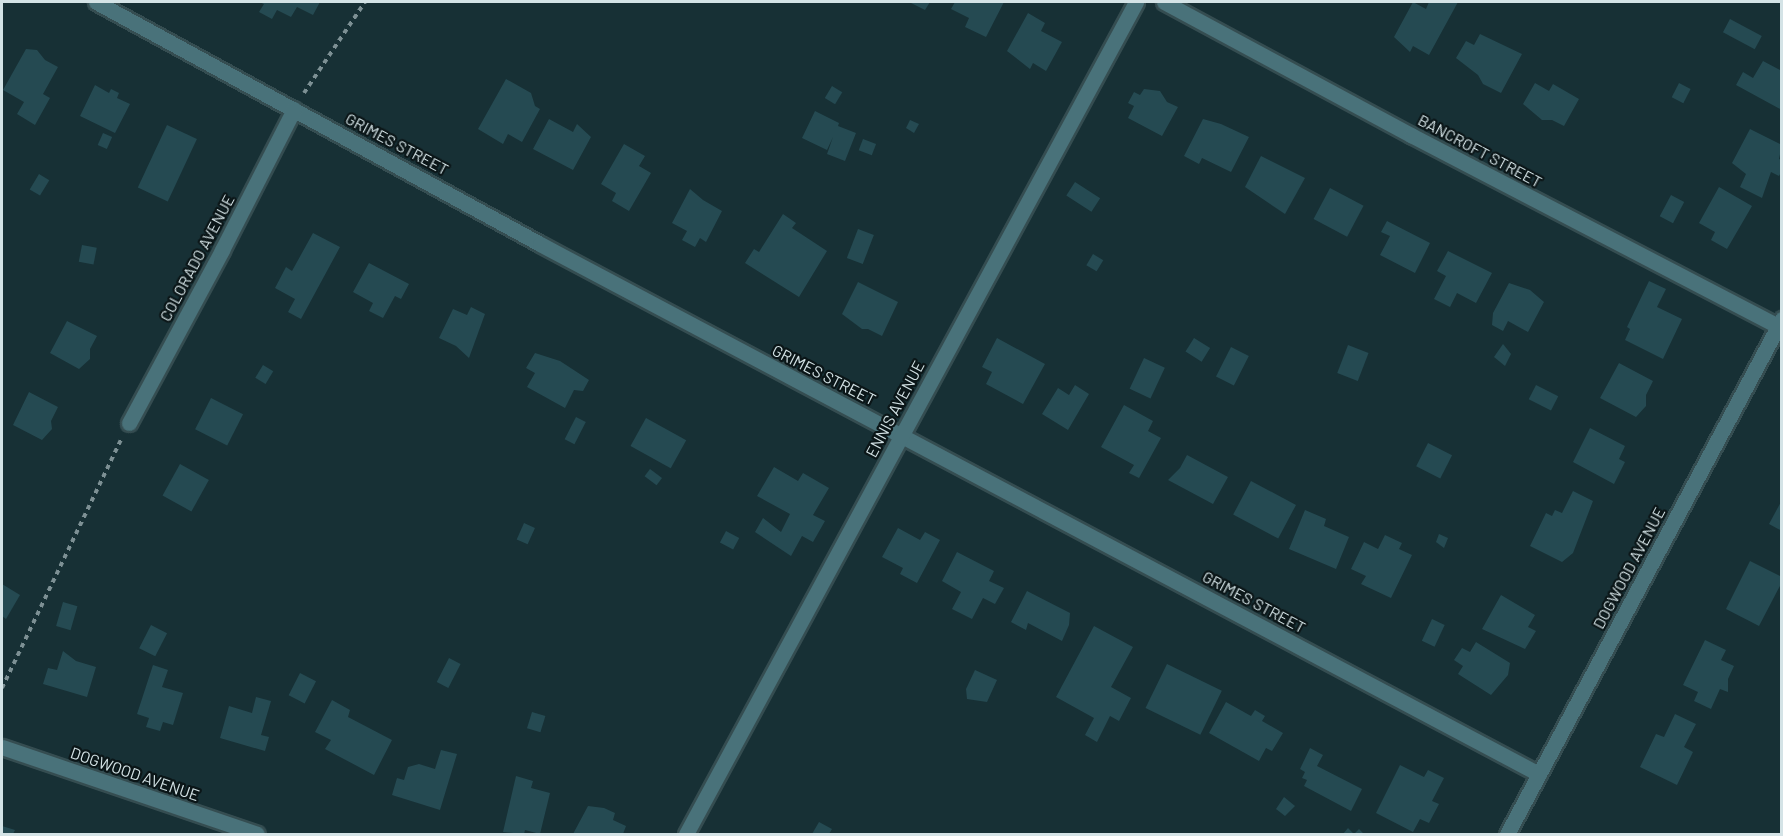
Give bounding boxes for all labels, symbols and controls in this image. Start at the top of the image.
street label: GRIMES STREET [342,109,452,179]
street label: BANCROFT STREET [1415,110,1545,192]
street label: COLORADO AVENUE [156,191,238,325]
street label: GRIMES STREET [769,341,879,409]
street label: ENNIS AVENUE [862,357,928,461]
street label: DOGWOOD AVENUE [1589,504,1669,632]
street label: GRIMES STREET [1199,567,1309,637]
street label: DOGWOOD AVENUE [68,743,202,805]

